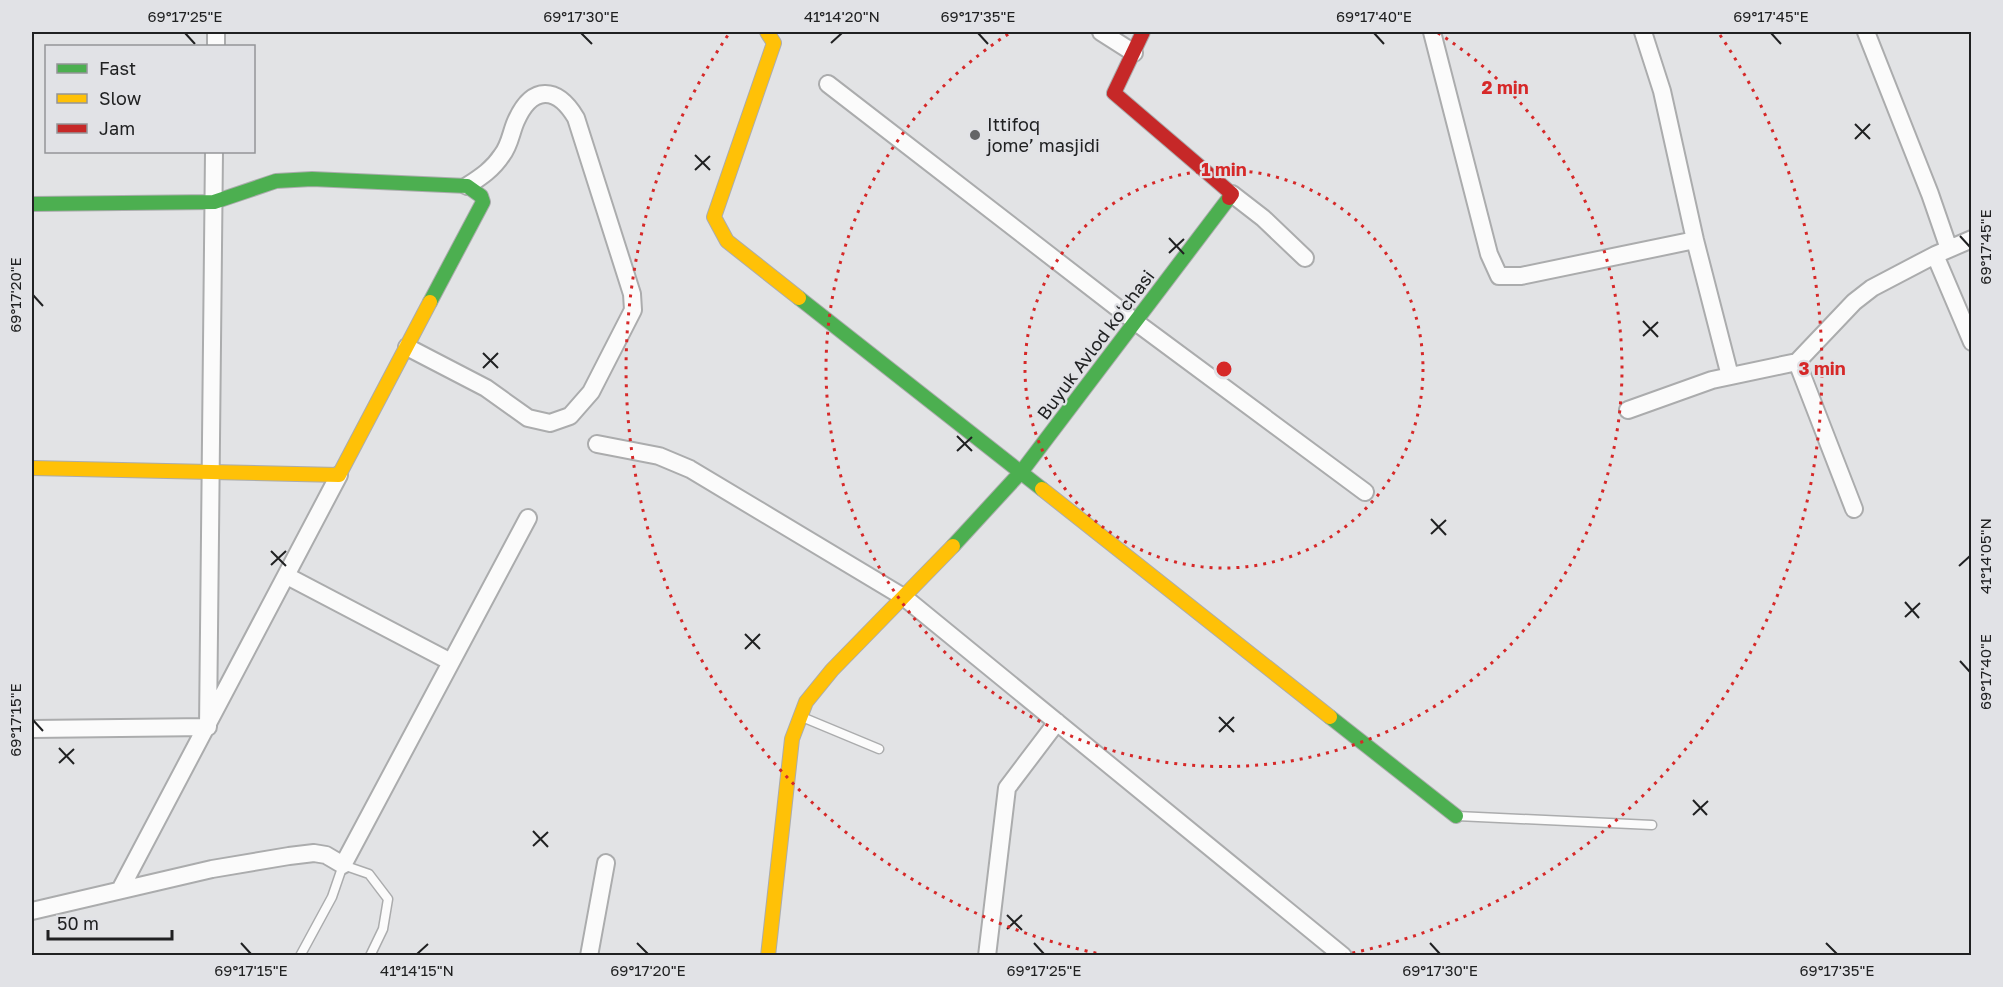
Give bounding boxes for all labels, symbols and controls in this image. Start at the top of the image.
text: 69°17'25"E [148,7,222,25]
text: 69°17'30"E [543,7,619,25]
text: 41°14'20"N [804,7,880,25]
text: 69°17'35"E [940,7,1016,25]
text: 69°17'40"E [1336,7,1412,25]
text: 69°17'45"E [1733,7,1809,25]
legend [45,45,255,153]
text: Fast [99,57,136,79]
text: 2 min [1481,76,1529,98]
text: Slow [99,87,142,109]
place label: Ittifoq jome’ masjidi [986,113,1100,156]
text: Jam [99,117,135,139]
marker: Ittifoq jome’ masjidi [968,128,982,142]
text: 1 min [1201,158,1247,180]
text: 69°17'45"E [1976,209,1994,285]
text: 69°17'20"E [6,257,24,333]
street label: Buyuk Avlod koʻchasi [1032,265,1159,424]
text: 3 min [1798,357,1846,379]
centre of rings [1214,359,1234,379]
text: 41°14'05"N [1976,518,1994,594]
text: 69°17'40"E [1976,634,1994,710]
text: 69°17'15"E [6,683,24,757]
scale bar [48,903,172,941]
text: 50 m [57,912,99,934]
text: 69°17'15"E [214,961,288,979]
text: 41°14'15"N [380,961,454,979]
text: 69°17'20"E [610,961,686,979]
text: 69°17'25"E [1007,961,1081,979]
text: 69°17'30"E [1402,961,1478,979]
text: 69°17'35"E [1799,961,1875,979]

